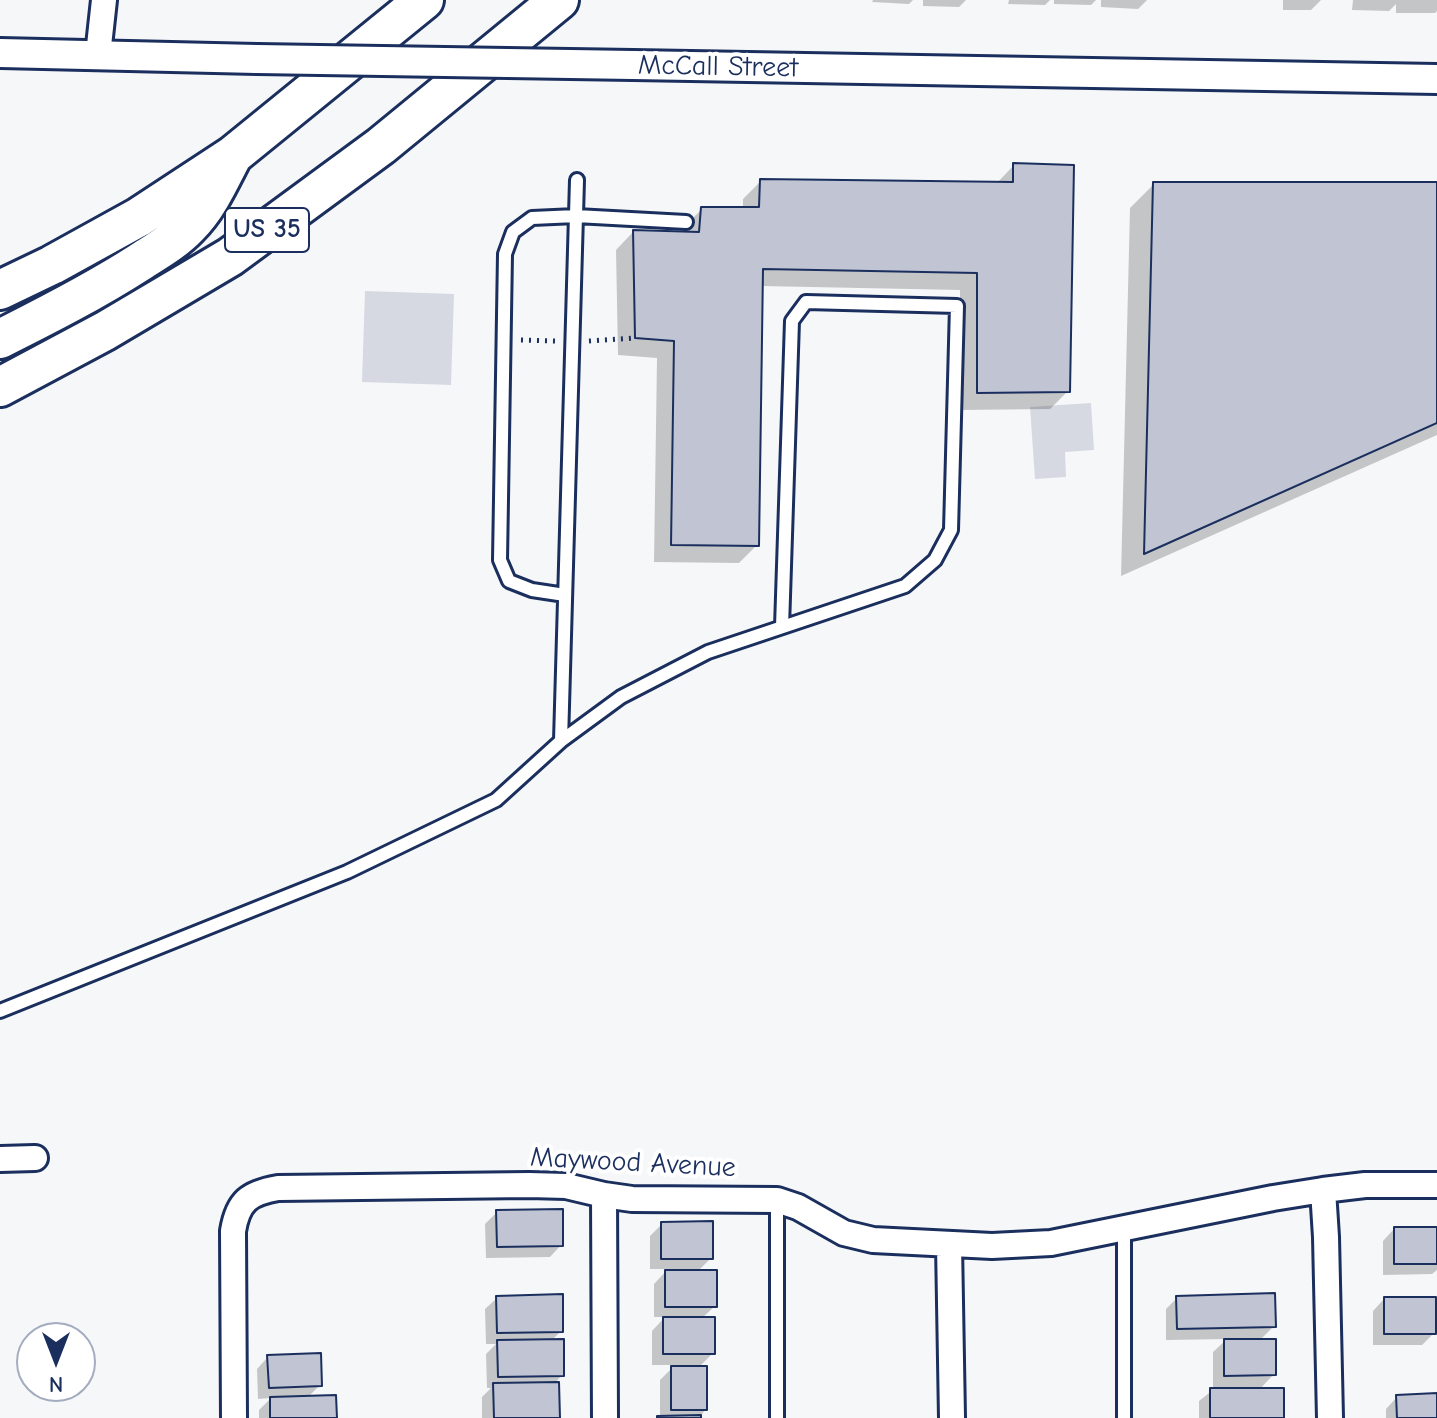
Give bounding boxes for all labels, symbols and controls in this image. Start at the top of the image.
street label: McCall Street [638,49,798,85]
road number: US 35 [225,208,309,252]
street label: Maywood Avenue [529,1141,737,1185]
north arrow [16,1322,96,1402]
text: N [49,1371,63,1397]

